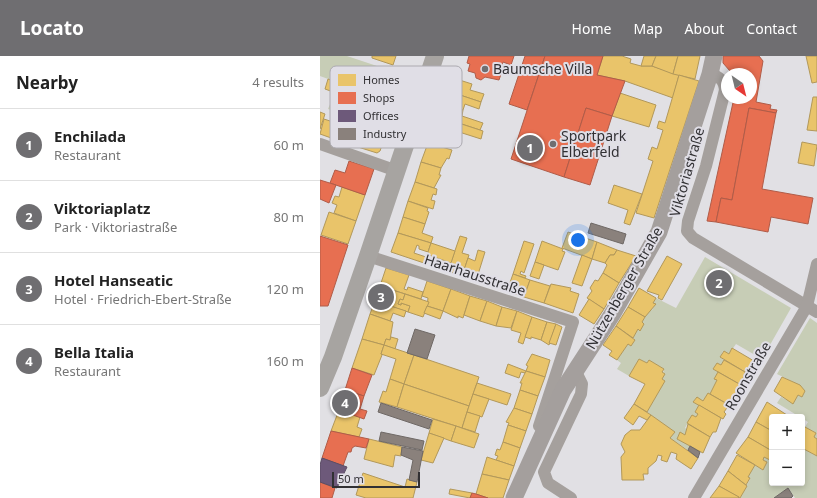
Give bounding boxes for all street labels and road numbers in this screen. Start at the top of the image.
street label: Viktoriastraße [665,125,708,219]
street label: Nützenberger Straße [581,223,666,352]
street label: Haarhausstraße [422,249,528,300]
street label: Roonstraße [720,338,775,413]

